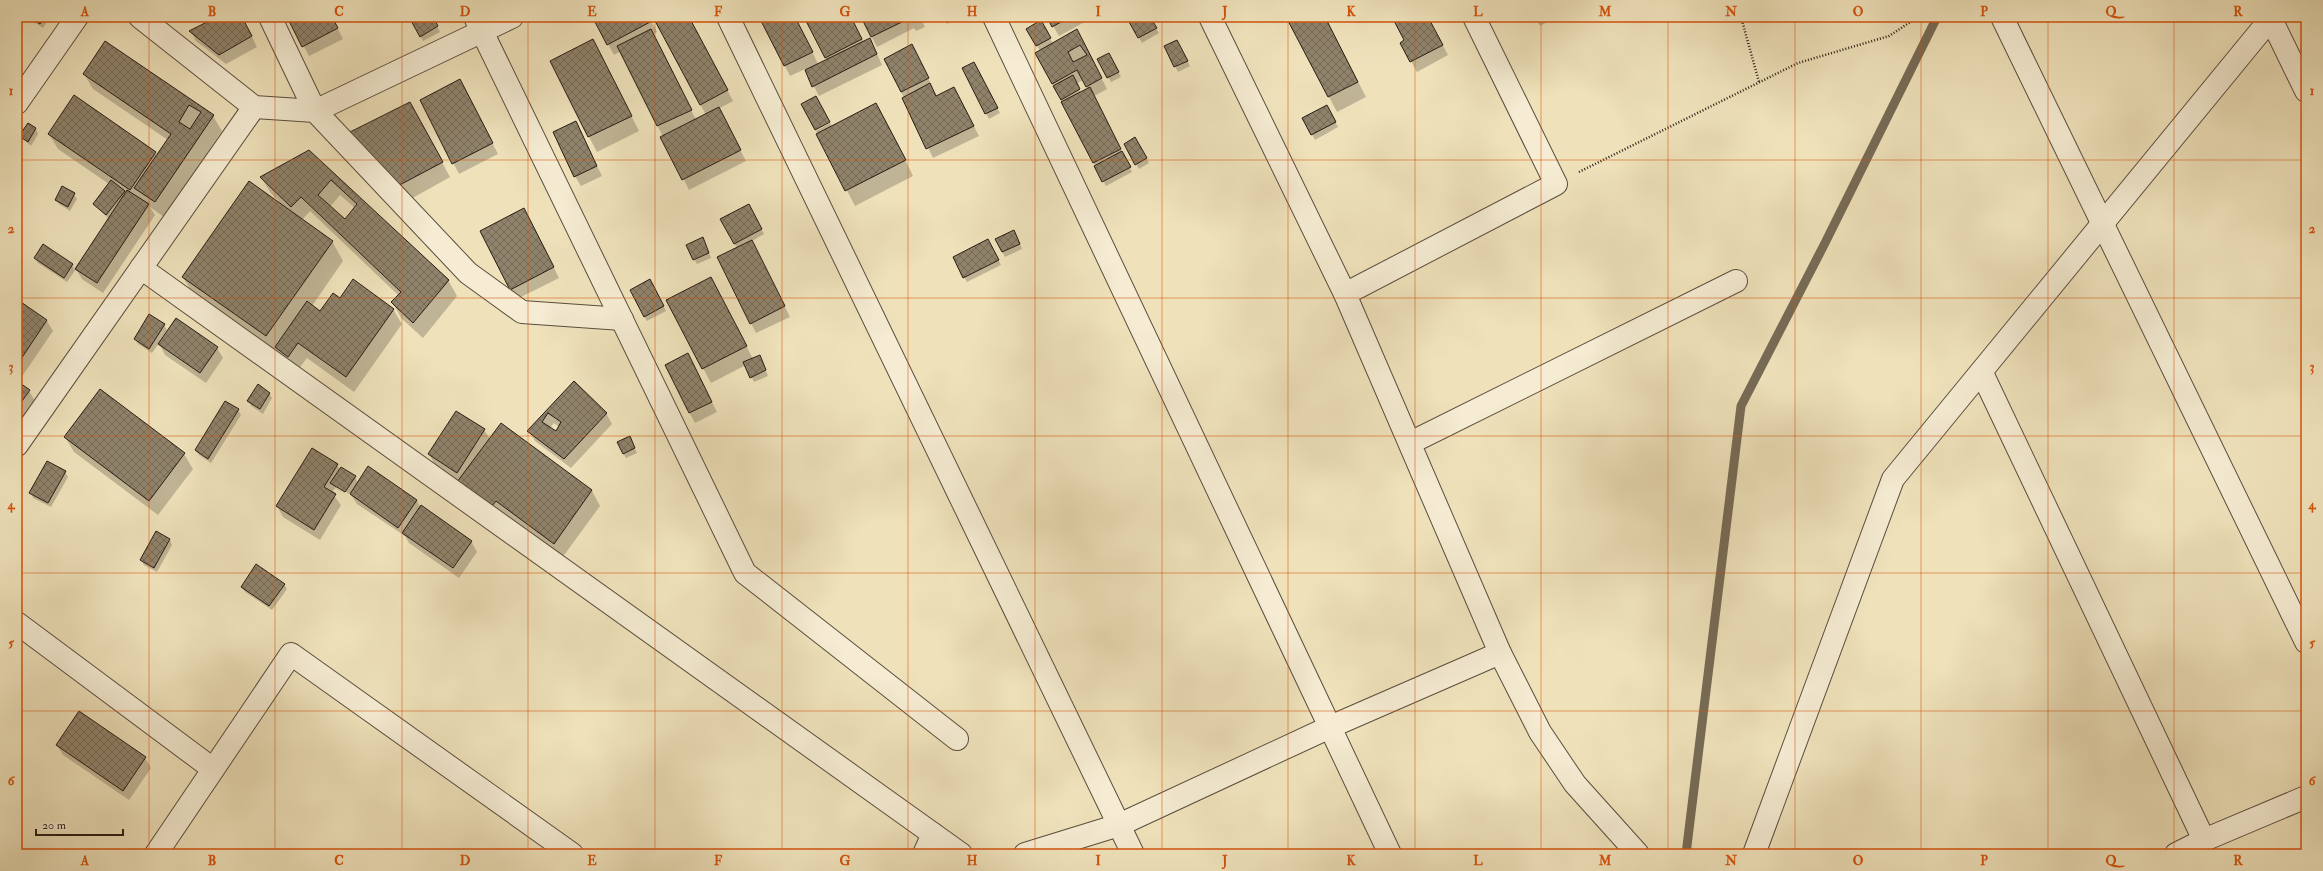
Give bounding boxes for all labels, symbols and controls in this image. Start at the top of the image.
text: A [80,4,90,20]
text: B [208,4,216,20]
text: C [334,4,344,20]
text: D [460,4,471,20]
text: E [587,4,597,20]
text: F [714,4,723,20]
text: G [840,4,851,20]
text: H [967,4,978,20]
text: I [1095,4,1101,20]
text: J [1221,4,1228,21]
text: K [1346,4,1356,20]
text: L [1473,4,1483,20]
text: M [1598,4,1612,20]
text: N [1724,4,1737,20]
text: O [1853,4,1864,20]
text: P [1980,4,1988,20]
text: Q [2106,4,2126,20]
text: R [2233,4,2243,20]
text: 1 [9,83,14,99]
text: 1 [2310,83,2315,99]
text: 2 [8,221,15,237]
text: 2 [2309,221,2316,237]
text: 3 [9,359,14,375]
text: 3 [2310,359,2315,375]
text: 4 [6,497,15,513]
text: 4 [2307,497,2316,513]
text: 5 [8,635,14,651]
text: 5 [2309,635,2315,651]
text: 6 [8,773,16,789]
text: 6 [2309,773,2317,789]
scale bar [36,811,123,837]
text: 20 m [42,818,67,833]
text: A [80,853,90,869]
text: B [208,853,216,869]
text: C [334,853,344,869]
text: D [460,853,471,869]
text: E [587,853,597,869]
text: F [714,853,723,869]
text: G [840,853,851,869]
text: H [967,853,978,869]
text: I [1095,853,1101,869]
text: J [1221,853,1228,870]
text: K [1346,853,1356,869]
text: L [1473,853,1483,869]
text: M [1598,853,1612,869]
text: N [1724,853,1737,869]
text: O [1853,853,1864,869]
text: P [1980,853,1988,869]
text: Q [2106,853,2126,869]
text: R [2233,853,2243,869]

